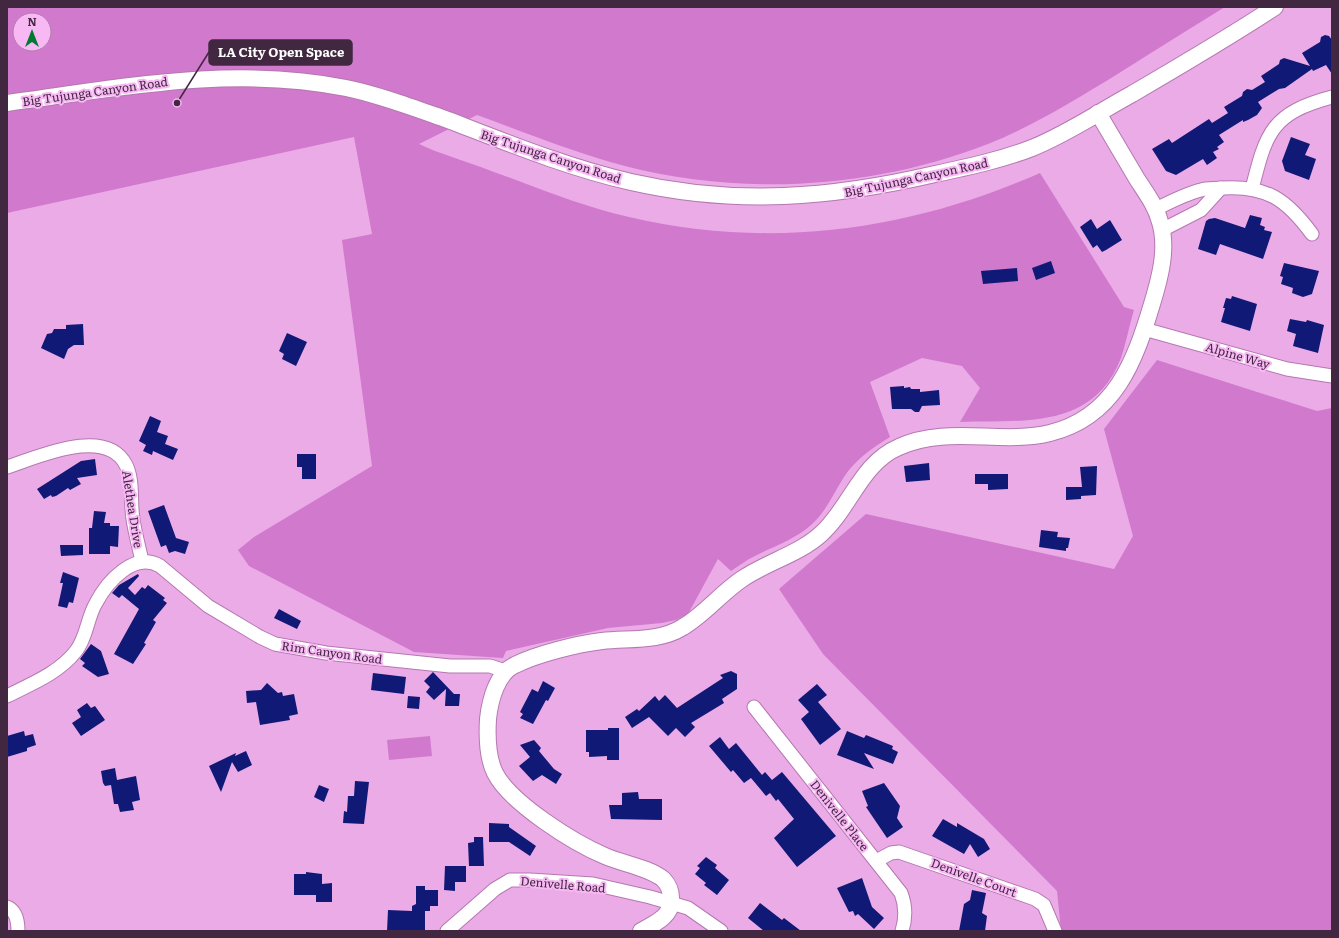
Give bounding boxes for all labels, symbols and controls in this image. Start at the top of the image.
north arrow [12,12,52,52]
text: N [27,13,37,29]
callout: LA City Open Space [209,40,352,65]
text: LA City Open Space [218,42,344,61]
street label: Big Tujunga Canyon Road [21,72,170,110]
street label: Big Tujunga Canyon Road [478,125,624,187]
street label: Big Tujunga Canyon Road [842,153,990,201]
street label: Alpine Way [1204,337,1272,373]
street label: Alethea Drive [118,469,148,549]
street label: Rim Canyon Road [280,636,384,668]
street label: Denivelle Place [806,776,874,854]
street label: Denivelle Court [929,853,1019,901]
street label: Denivelle Road [520,871,607,897]

